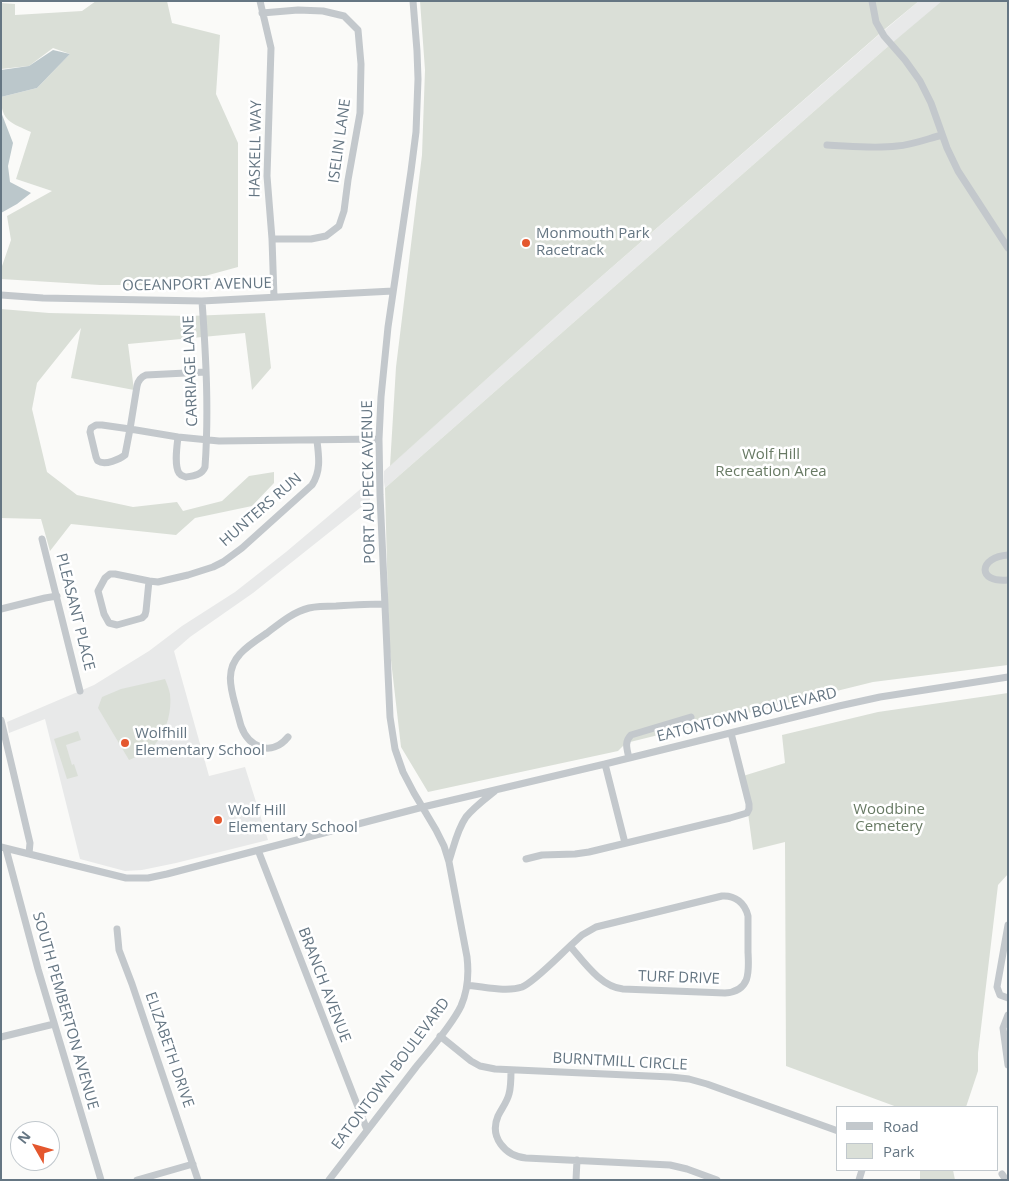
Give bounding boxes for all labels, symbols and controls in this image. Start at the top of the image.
street label: ISELIN LANE [325,98,355,184]
street label: HASKELL WAY [246,100,266,198]
place label: Monmouth Park Racetrack [536,225,650,260]
marker: Monmouth Park Racetrack [520,237,532,249]
street label: OCEANPORT AVENUE [122,275,272,295]
street label: CARRIAGE LANE [180,315,202,427]
street label: PORT AU PECK AVENUE [359,400,379,564]
park label: Wolf Hill Recreation Area [715,446,827,481]
street label: HUNTERS RUN [216,470,306,550]
street label: PLEASANT PLACE [52,552,98,672]
street label: EATONTOWN BOULEVARD [655,684,839,746]
place label: Wolfhill Elementary School [135,725,265,760]
marker: Wolfhill Elementary School [119,737,131,749]
park label: Woodbine Cemetery [853,801,925,836]
place label: Wolf Hill Elementary School [228,802,358,837]
marker: Wolf Hill Elementary School [212,814,224,826]
street label: SOUTH PEMBERTON AVENUE [28,910,102,1112]
street label: BRANCH AVENUE [294,925,354,1045]
street label: TURF DRIVE [638,968,720,988]
street label: ELIZABETH DRIVE [141,990,197,1110]
street label: EATONTOWN BOULEVARD [328,995,454,1153]
street label: BURNTMILL CIRCLE [552,1049,688,1075]
legend [836,1106,999,1171]
text: Road [883,1116,919,1136]
north arrow [10,1121,60,1171]
text: N [13,1127,35,1147]
text: Park [883,1141,914,1161]

